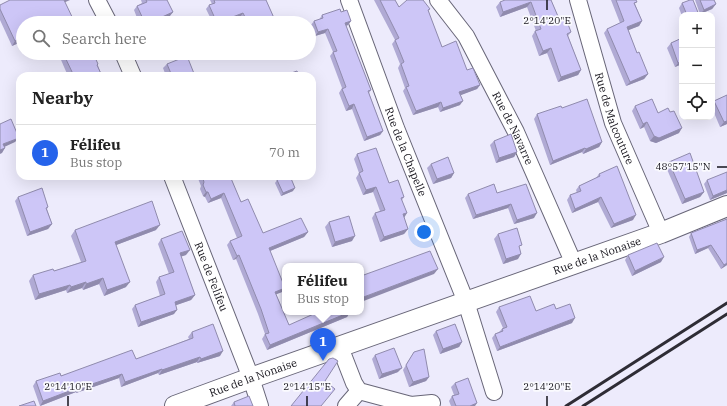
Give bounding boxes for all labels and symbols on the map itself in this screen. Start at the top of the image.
text: 2°14'20"E [523,14,571,27]
street label: Rue de Malcouture [592,71,637,167]
street label: Rue de Navarre [489,89,537,167]
street label: Rue de la Chapelle [382,105,430,199]
text: 48°57'15"N [656,160,711,173]
your location [414,222,434,242]
street label: Rue de la Nonaise [551,234,643,278]
street label: Rue de Felifeu [191,240,231,313]
pin: 1 [310,328,336,361]
street label: Rue de la Nonaise [207,355,299,400]
text: 2°14'10"E [44,380,92,393]
text: 2°14'15"E [283,380,331,393]
text: 2°14'20"E [523,380,571,393]

